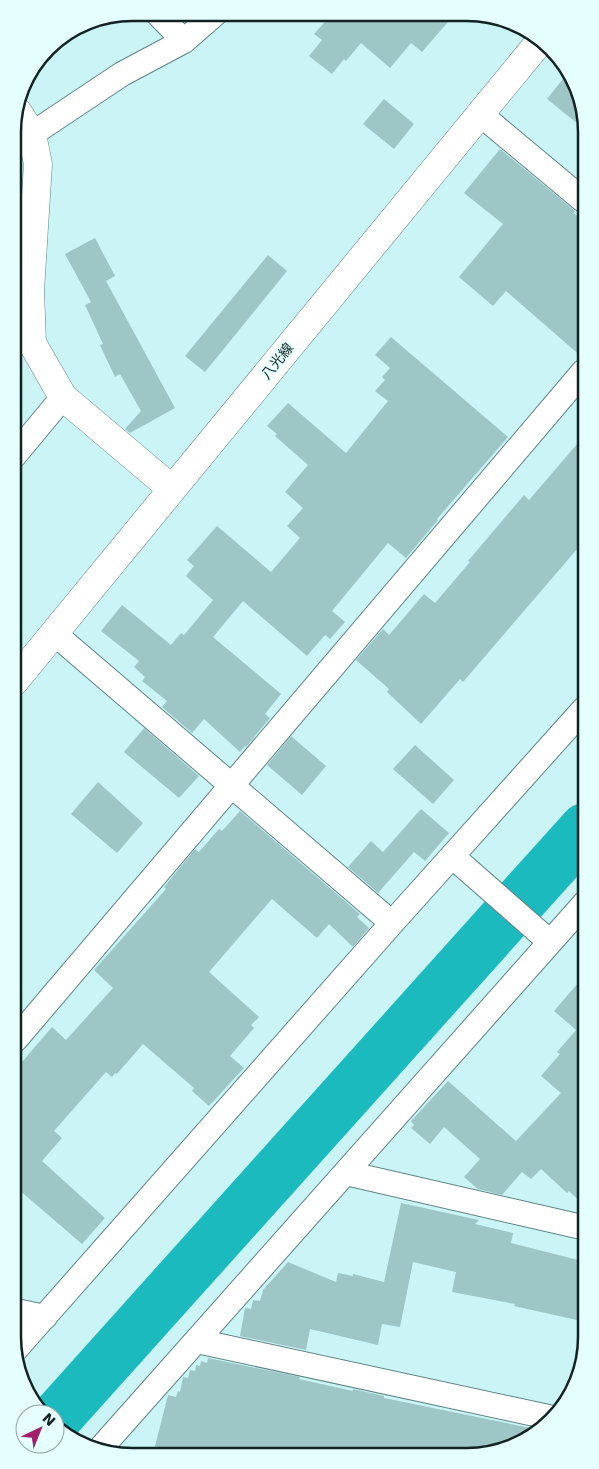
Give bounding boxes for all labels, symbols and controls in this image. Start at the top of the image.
street label: 八光線 [258,340,296,382]
north arrow [15,1404,65,1454]
text: N [39,1410,59,1429]

